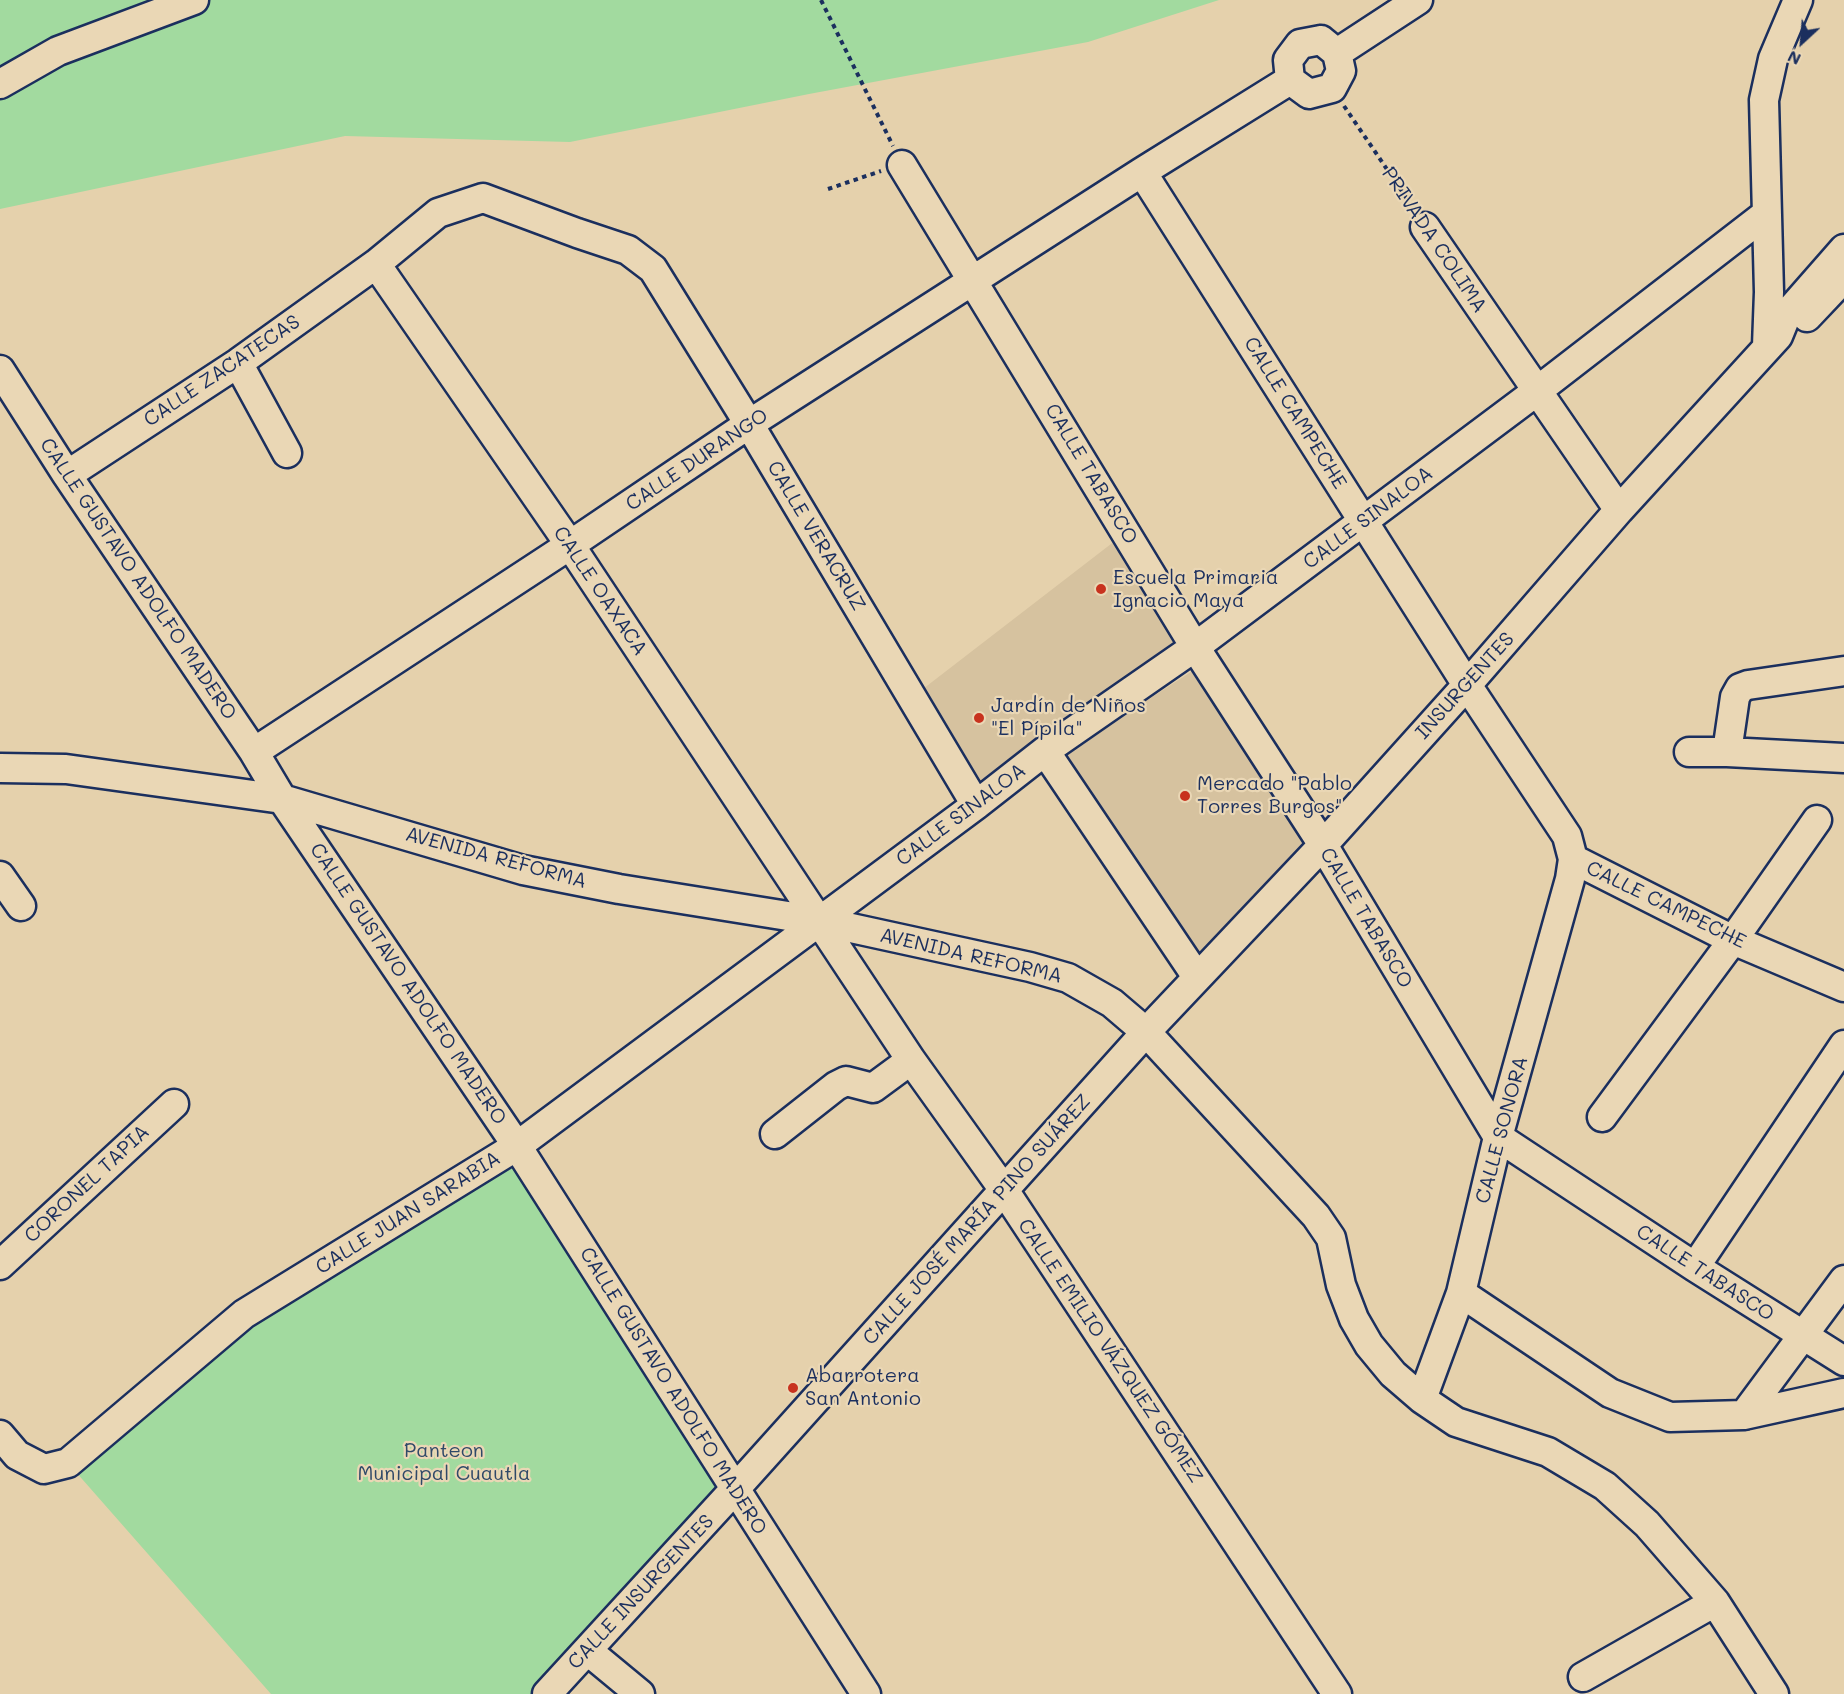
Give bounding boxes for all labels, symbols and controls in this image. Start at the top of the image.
north arrow [1772,12,1832,72]
text: N [1784,47,1804,71]
street label: PRIVADA COLIMA [1376,163,1492,317]
street label: CALLE ZACATECAS [139,310,305,432]
street label: CALLE CAMPECHE [1239,333,1351,493]
street label: CALLE TABASCO [1040,399,1142,549]
street label: CALLE DURANGO [621,404,773,516]
street label: CALLE GUSTAVO ADOLFO MADERO [35,434,241,724]
street label: CALLE VERACRUZ [762,457,870,615]
street label: CALLE SINALOA [1299,462,1437,574]
street label: CALLE OAXACA [548,522,652,660]
place label: Escuela Primaria Ignacio Maya [1113,566,1279,613]
marker: Escuela Primaria Ignacio Maya [1094,582,1108,596]
street label: INSURGENTES [1411,627,1519,745]
place label: Jardín de Niños "El Pípila" [991,694,1146,741]
marker: Jardín de Niños "El Pípila" [972,711,986,725]
street label: CALLE SINALOA [892,759,1030,871]
place label: Mercado "Pablo Torres Burgos" [1197,772,1352,819]
marker: Mercado "Pablo Torres Burgos" [1178,789,1192,803]
street label: AVENIDA REFORMA [403,822,589,894]
street label: CALLE GUSTAVO ADOLFO MADERO [305,839,511,1129]
street label: CALLE TABASCO [1315,843,1417,993]
street label: CALLE CAMPECHE [1582,856,1750,954]
street label: AVENIDA REFORMA [877,923,1065,989]
street label: CALLE SONORA [1471,1054,1533,1206]
street label: CALLE JOSÉ MARÍA PINO SUÁREZ [858,1090,1096,1350]
street label: CORONEL TAPIA [20,1120,154,1248]
street label: CALLE JUAN SARABIA [311,1146,505,1280]
street label: CALLE EMILIO VÁZQUEZ GÓMEZ [1012,1214,1208,1488]
street label: CALLE TABASCO [1632,1219,1778,1327]
street label: CALLE GUSTAVO ADOLFO MADERO [574,1243,772,1539]
place label: Abarrotera San Antonio [805,1364,921,1411]
marker: Abarrotera San Antonio [786,1381,800,1395]
park label: Panteon Municipal Cuautla [357,1439,531,1486]
street label: CALLE INSURGENTES [563,1510,719,1674]

